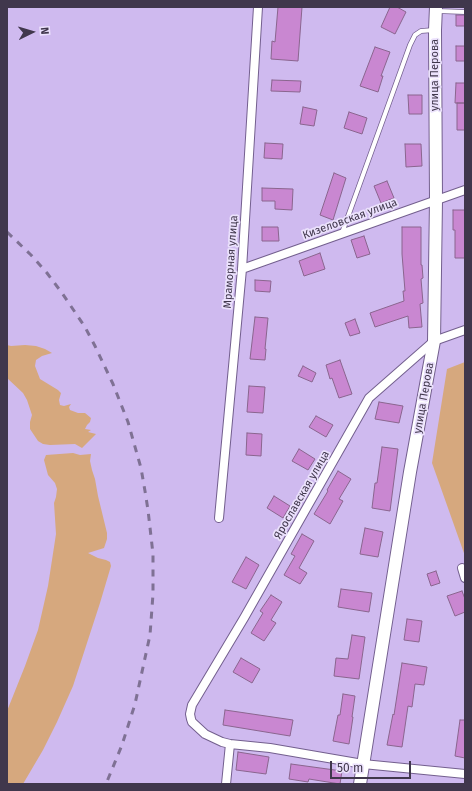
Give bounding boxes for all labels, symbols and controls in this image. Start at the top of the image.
north arrow [12,12,52,52]
text: N [38,27,51,35]
street label: улица Перова [428,39,442,111]
street label: Кизеловская улица [301,196,399,242]
street label: Мраморная улица [221,215,241,309]
street label: улица Перова [411,361,437,435]
street label: Ярославская улица [271,448,333,542]
scale bar [332,753,413,779]
text: 50 m [337,761,363,775]

